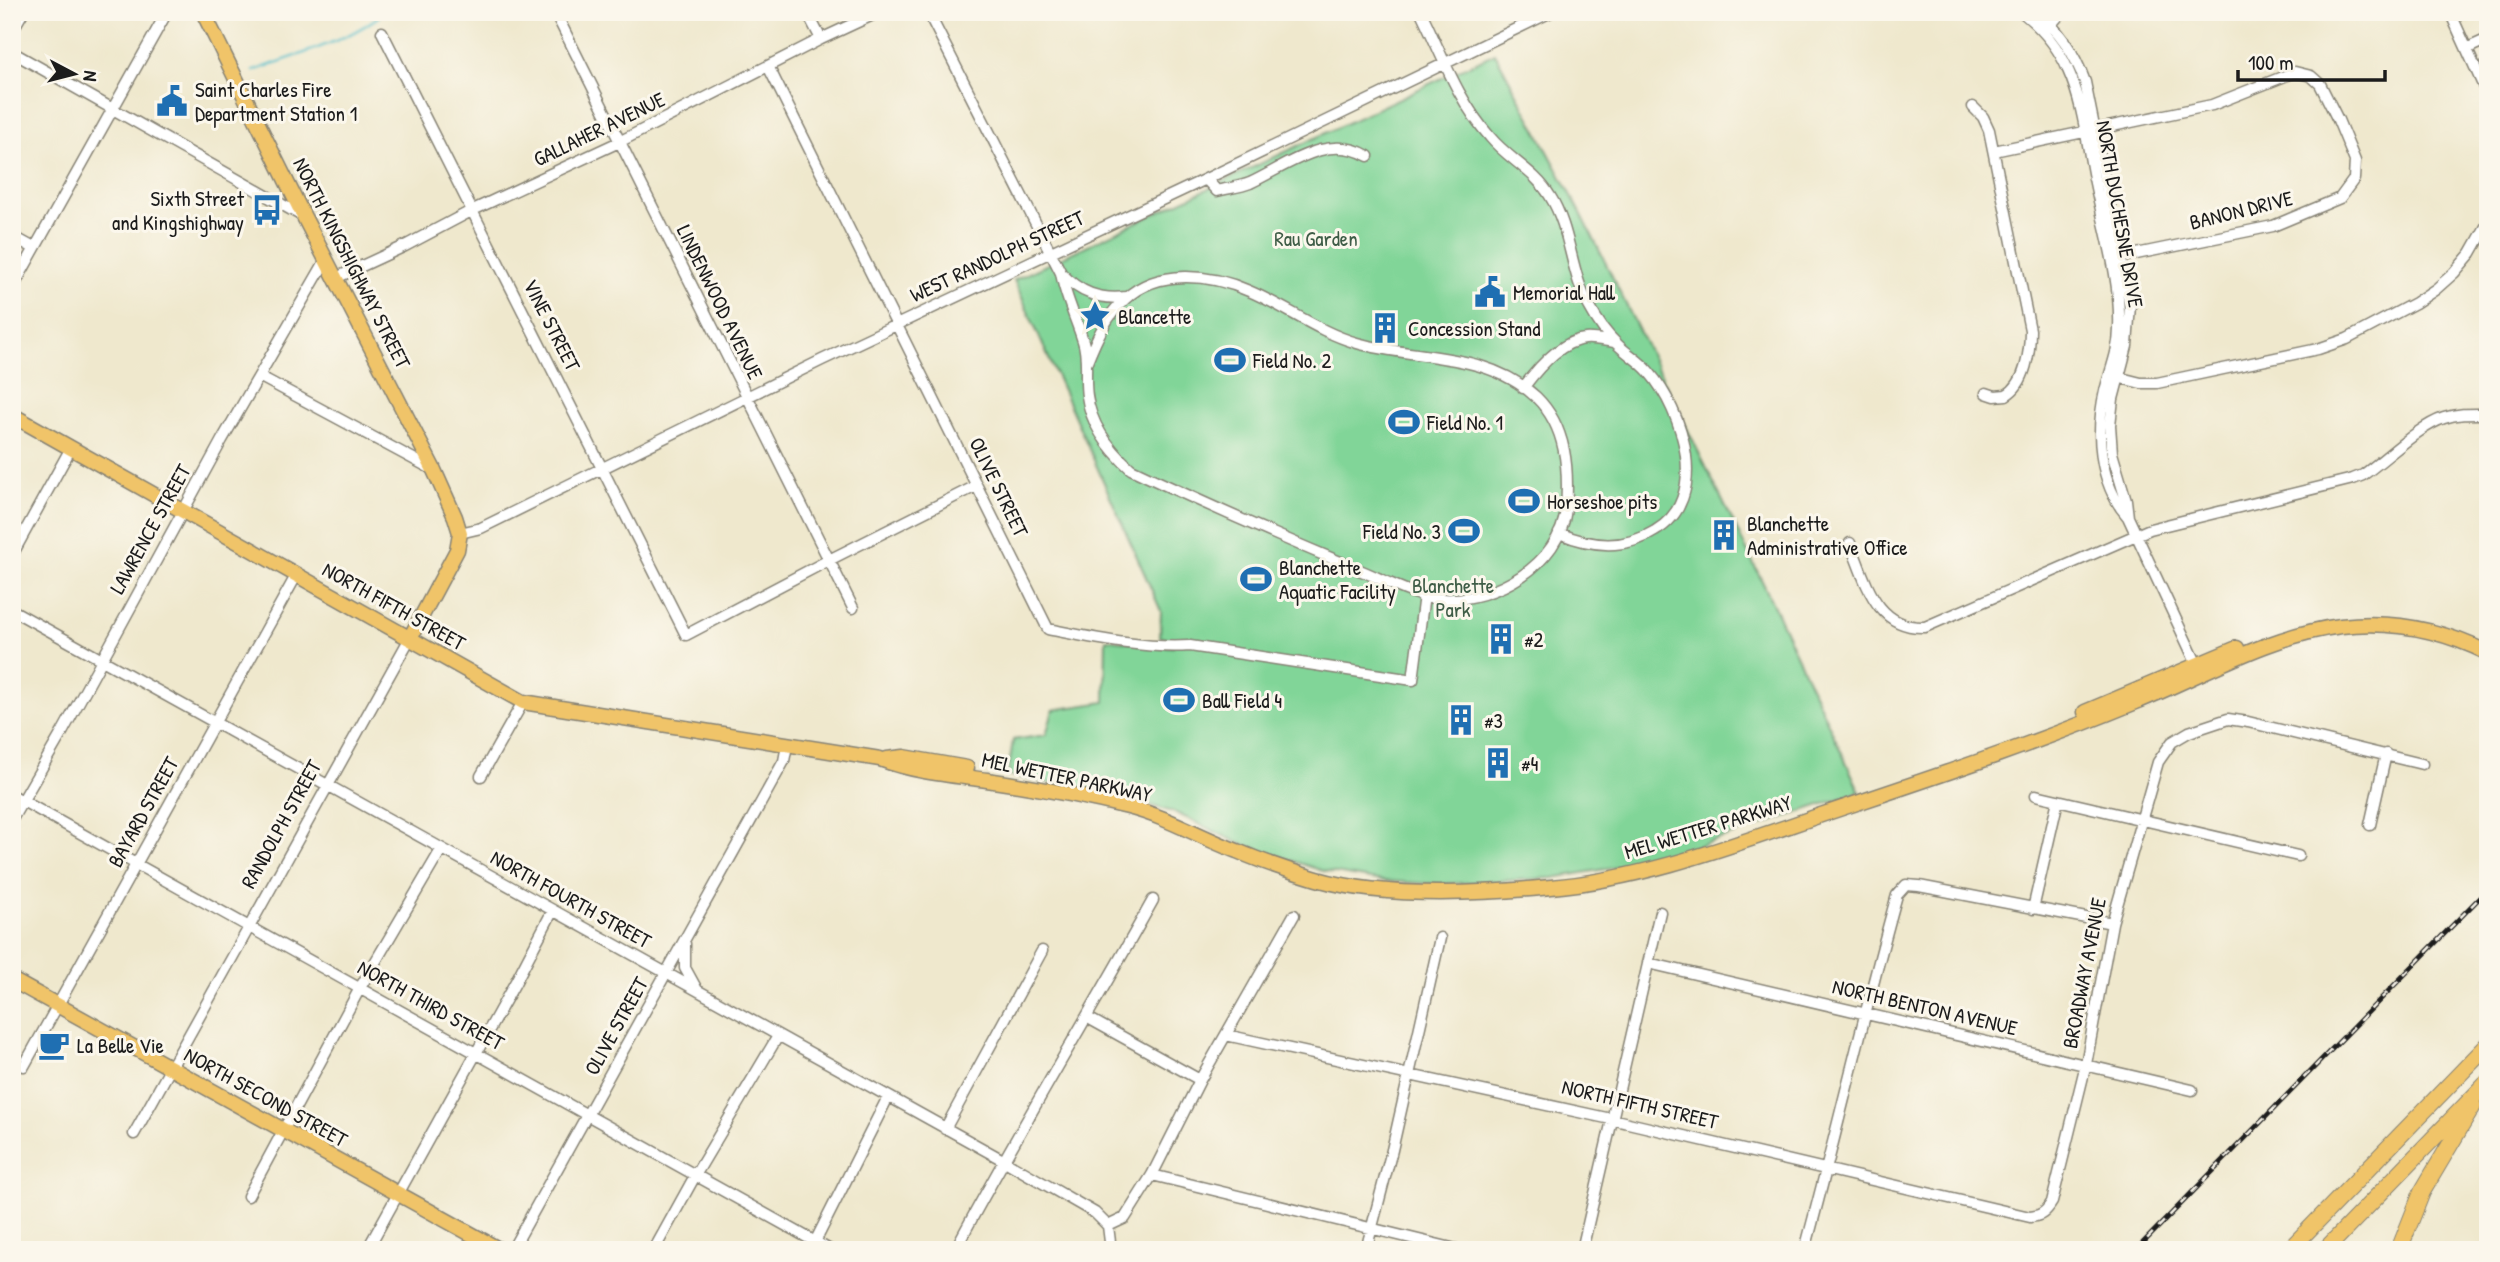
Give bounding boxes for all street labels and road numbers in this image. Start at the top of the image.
street label: GALLAHER AVENUE [528,85,670,173]
street label: NORTH DUCHESNE DRIVE [2089,118,2151,310]
street label: NORTH KINGSHIGHWAY STREET [286,153,418,374]
street label: BANON DRIVE [2186,183,2296,237]
street label: WEST RANDOLPH STREET [905,202,1090,309]
street label: LINDENWOOD AVENUE [670,220,770,384]
street label: VINE STREET [517,274,588,377]
street label: OLIVE STREET [962,432,1036,543]
street label: LAWRENCE STREET [102,458,198,599]
street label: NORTH FIFTH STREET [317,555,472,658]
street label: MEL WETTER PARKWAY [979,745,1155,809]
street label: BAYARD STREET [101,751,186,872]
street label: RANDOLPH STREET [234,754,329,893]
street label: MEL WETTER PARKWAY [1621,788,1796,866]
street label: NORTH FOURTH STREET [486,843,657,956]
street label: BROADWAY AVENUE [2055,895,2113,1051]
street label: NORTH THIRD STREET [353,953,510,1058]
street label: OLIVE STREET [577,971,655,1080]
street label: NORTH BENTON AVENUE [1830,972,2020,1042]
street label: NORTH SECOND STREET [179,1040,354,1154]
street label: NORTH FIFTH STREET [1559,1072,1722,1136]

